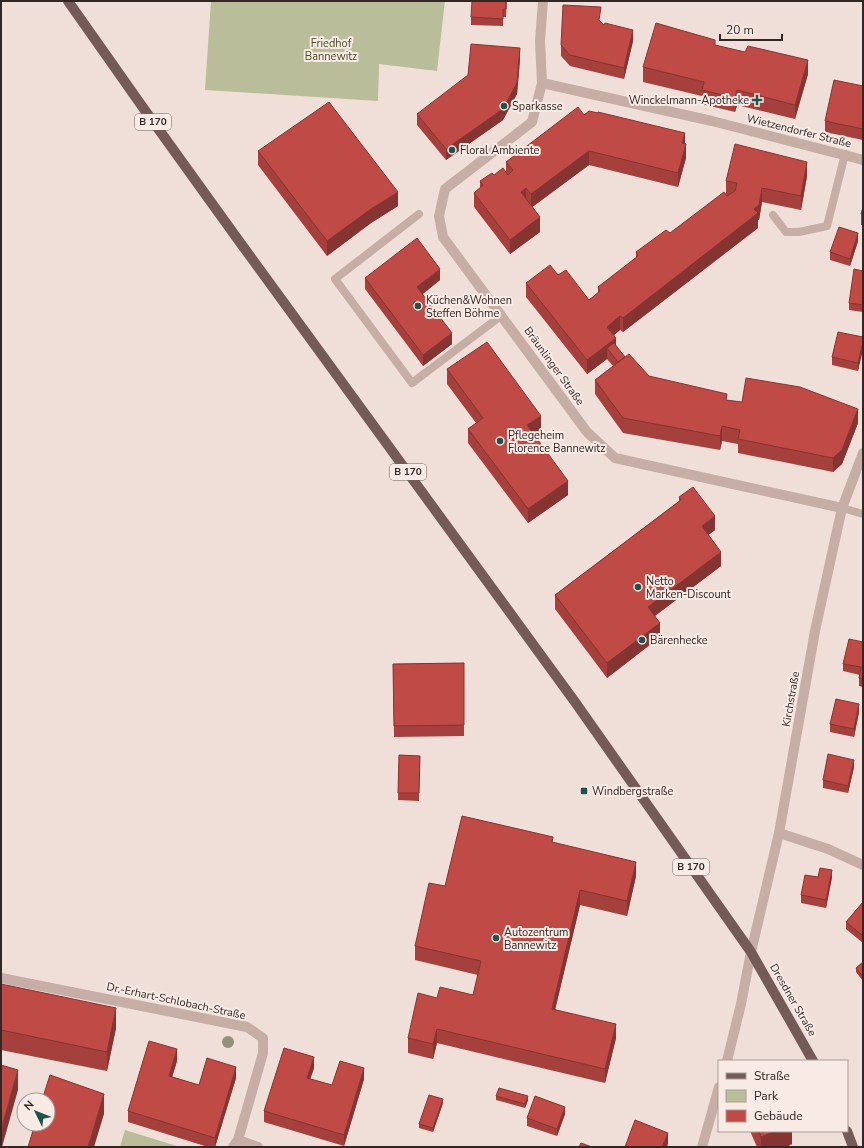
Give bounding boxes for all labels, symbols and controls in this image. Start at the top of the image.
scale bar [720,16,782,42]
text: 20 m [726,22,754,38]
park label: Friedhof Bannewitz [305,36,357,64]
place label: Winckelmann-Apotheke [629,93,749,108]
marker: Winckelmann-Apotheke [752,95,762,105]
place label: Sparkasse [512,99,563,114]
marker: Sparkasse [499,101,509,111]
street label: Wietzendorfer Straße [745,111,853,151]
road number: B 170 [135,114,171,130]
place label: Floral Ambiente [460,143,539,158]
marker: Floral Ambiente [447,145,457,155]
place label: Küchen&Wohnen Steffen Böhme [426,293,512,321]
marker: Küchen&Wohnen Steffen Böhme [413,301,423,311]
street label: Bräunlinger Straße [520,324,588,408]
place label: Pflegeheim Florence Bannewitz [508,428,605,456]
marker: Pflegeheim Florence Bannewitz [495,436,505,446]
road number: B 170 [390,464,426,480]
place label: Netto Marken-Discount [646,574,731,602]
marker: Netto Marken-Discount [633,582,643,592]
place label: Bärenhecke [650,633,708,648]
marker: Bärenhecke [637,635,647,645]
street label: Kirchstraße [779,670,803,728]
place label: Windbergstraße [592,784,673,799]
marker: Windbergstraße [579,786,589,796]
road number: B 170 [673,859,709,875]
place label: Autozentrum Bannewitz [504,925,569,953]
marker: Autozentrum Bannewitz [491,933,501,943]
street label: Dresdner Straße [766,961,820,1039]
street label: Dr.-Erhart-Schlobach-Straße [105,979,247,1023]
legend [718,1060,848,1132]
text: Straße [754,1068,790,1084]
text: Park [754,1088,779,1104]
north arrow [16,1092,56,1132]
text: N [21,1097,37,1114]
text: Gebäude [754,1108,803,1124]

